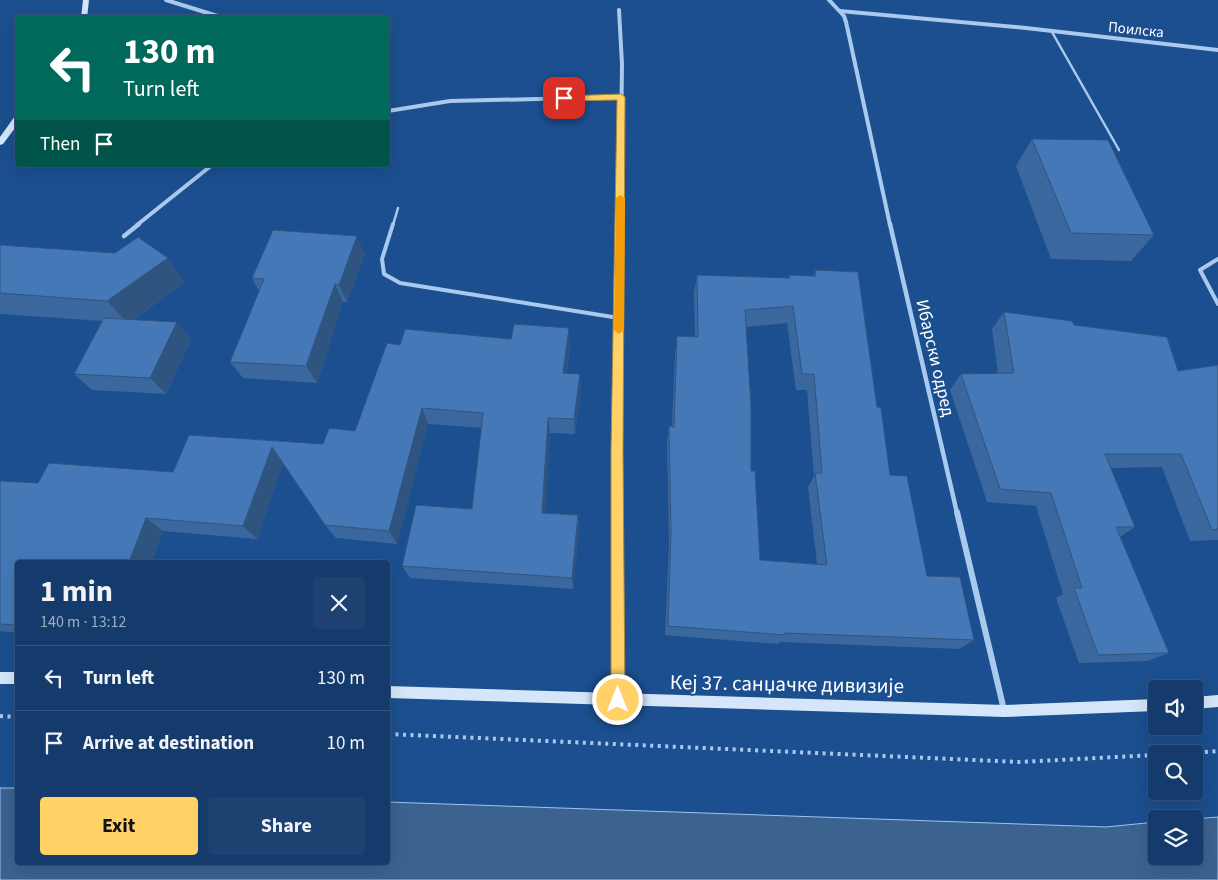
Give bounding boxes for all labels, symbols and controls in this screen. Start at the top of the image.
street label: Поилска [1107,17,1165,43]
text: 130 m [123,27,215,77]
icon: left [40,35,105,100]
text: Turn left [123,73,199,105]
pin [543,77,585,119]
icon: arrive [550,84,578,112]
icon: arrive [90,130,118,158]
text: Then [40,131,80,158]
street label: Ибарски одред [909,297,961,419]
text: 1 min [40,570,113,613]
button: close [313,577,365,629]
text: 140 m · 13:12 [40,611,127,633]
icon: left [40,664,68,692]
text: Turn left [83,665,154,692]
text: 130 m [317,665,365,692]
street label: Кеј 37. санџачке дивизије [670,667,904,701]
position arrow [591,673,643,725]
map controls [1148,680,1203,865]
button: sound [1148,680,1203,735]
icon: arrive [40,729,68,757]
text: Arrive at destination [83,730,254,757]
text: 10 m [327,730,365,757]
button: search [1148,745,1203,800]
button: Exit [40,797,198,855]
button: Share [208,797,365,855]
button: layers [1148,810,1203,865]

